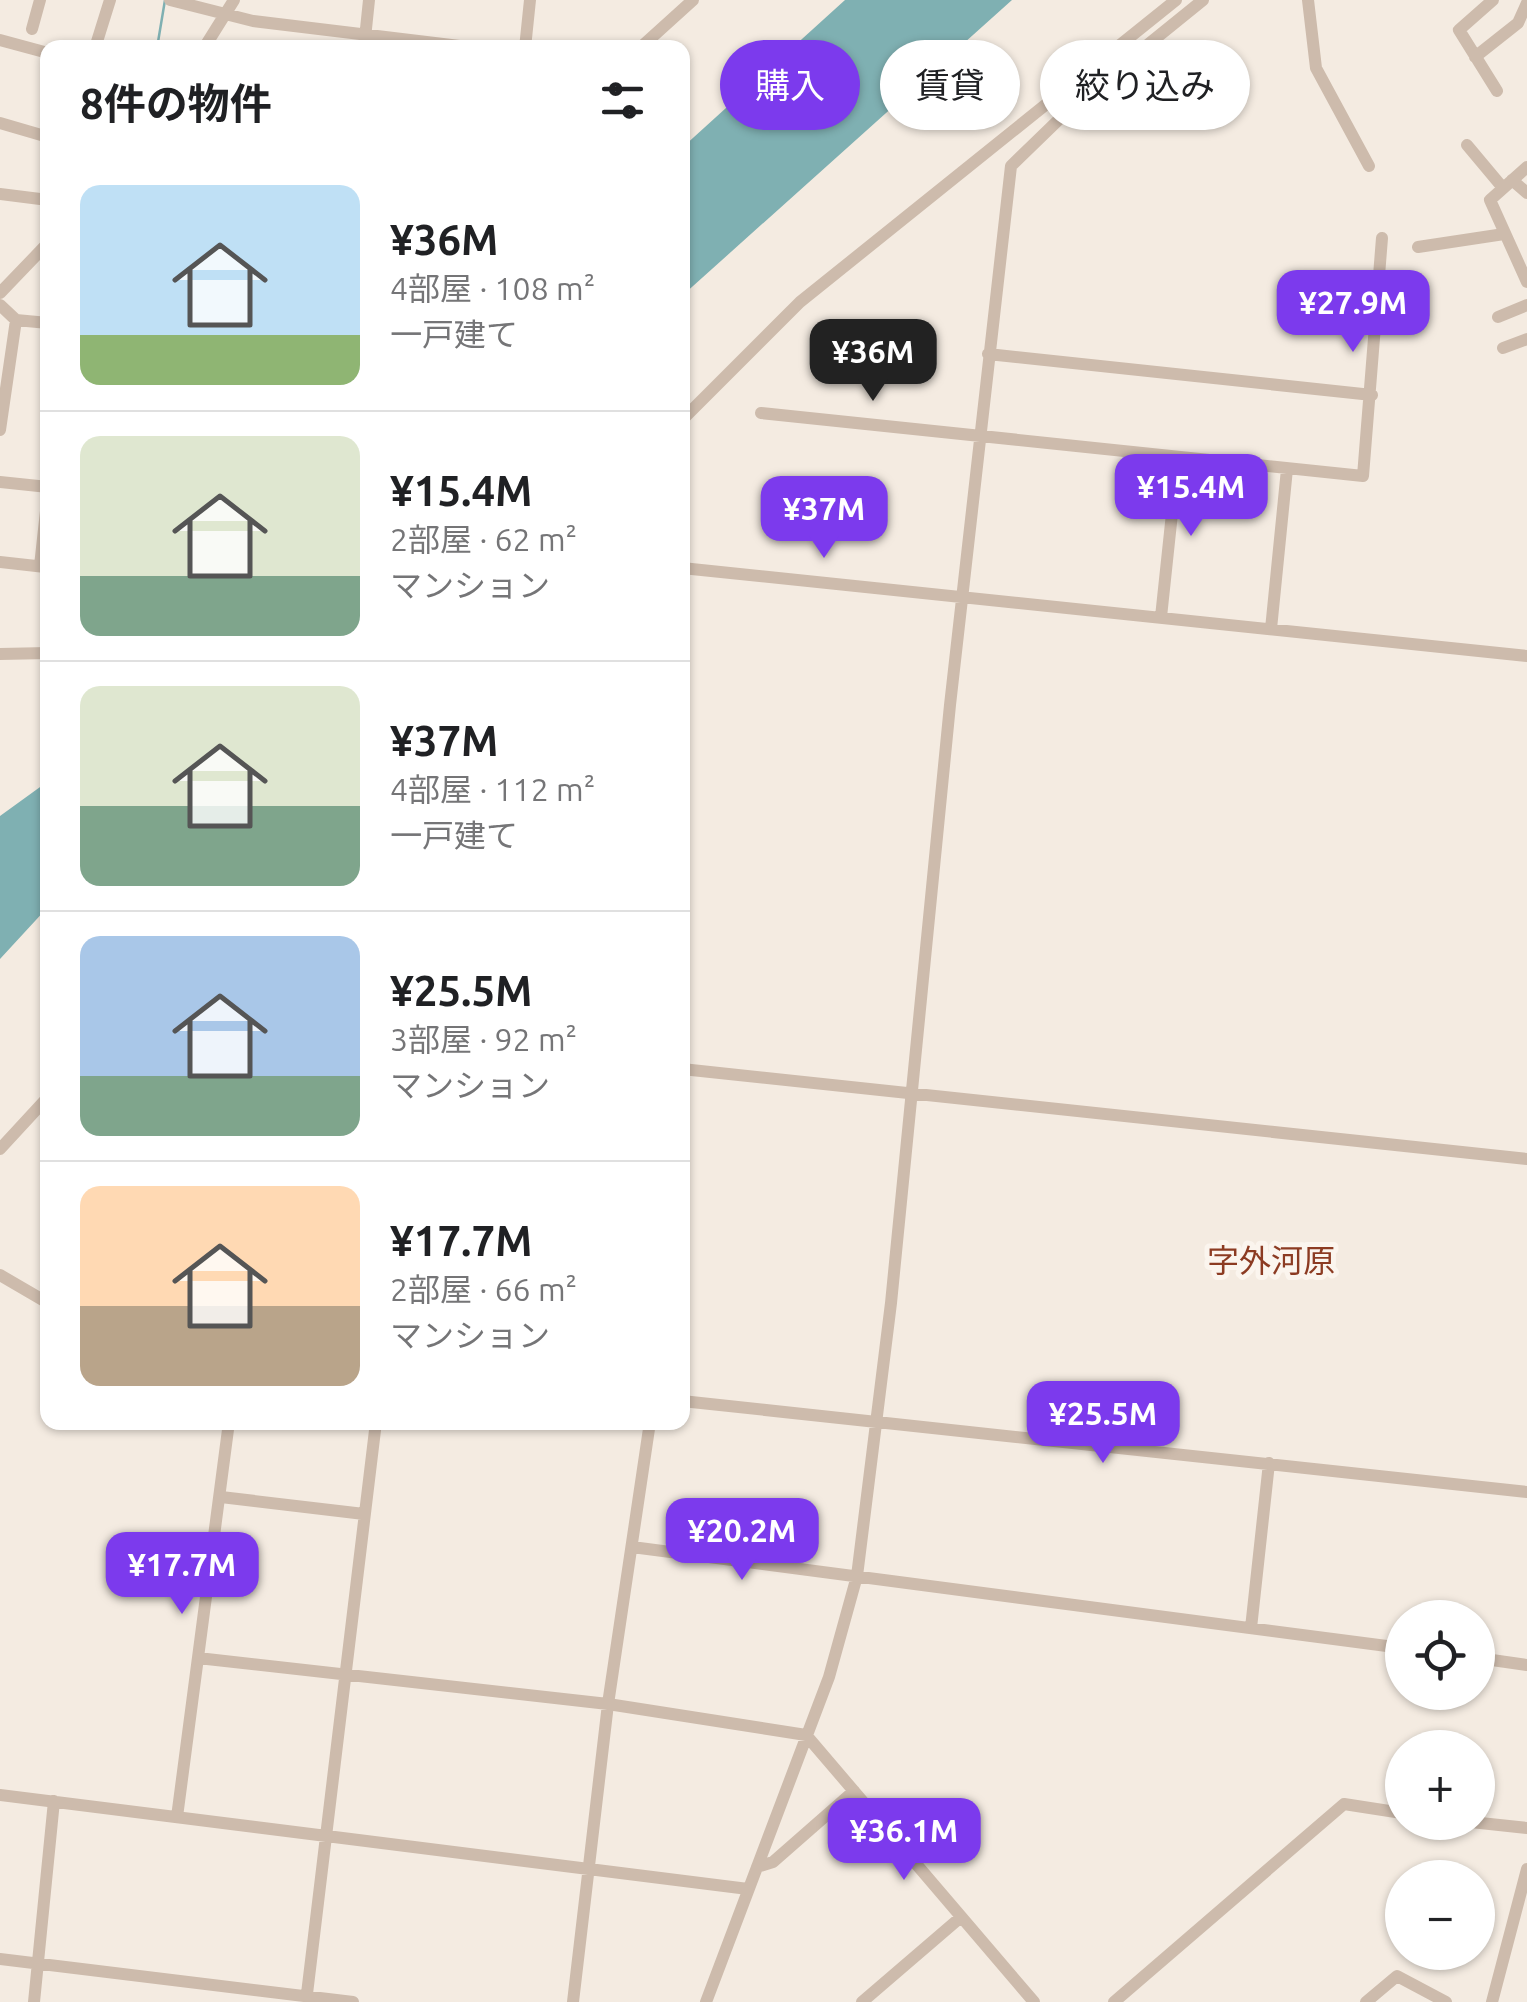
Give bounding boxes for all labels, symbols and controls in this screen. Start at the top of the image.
chip: 購入 [720,40,860,130]
chip: 賃貸 [880,40,1020,130]
chip: 絞り込み [1040,40,1250,130]
icon: filters [595,73,650,128]
text: 8件の物件 [80,80,272,127]
text: ¥36M [390,216,498,263]
icon: home [160,225,280,345]
text: 4部屋 · 108 m² [390,270,595,306]
pin: ¥27.9M [1272,270,1434,355]
text: ¥27.9M [1299,284,1407,320]
text: 一戸建て [390,316,518,352]
pin: ¥36M [814,319,932,404]
text: ¥36M [832,333,914,369]
pin: ¥15.4M [1110,454,1272,539]
text: ¥15.4M [390,467,532,514]
text: ¥15.4M [1137,468,1245,504]
icon: home [160,476,280,596]
pin: ¥37M [765,476,883,561]
text: ¥37M [783,490,865,526]
text: 2部屋 · 62 m² [390,521,577,557]
text: マンション [390,567,550,603]
text: ¥37M [390,717,498,764]
icon: home [160,726,280,846]
text: 4部屋 · 112 m² [390,771,595,807]
text: 一戸建て [390,817,518,853]
text: ¥25.5M [390,967,532,1014]
icon: home [160,976,280,1096]
text: 3部屋 · 92 m² [390,1021,577,1057]
text: マンション [390,1067,550,1103]
text: ¥17.7M [390,1217,532,1264]
icon: home [160,1226,280,1346]
district label: 字外河原 [1207,1242,1335,1278]
text: 2部屋 · 66 m² [390,1271,577,1307]
text: マンション [390,1317,550,1353]
pin: ¥25.5M [1022,1381,1184,1466]
text: ¥25.5M [1049,1395,1157,1431]
pin: ¥20.2M [661,1498,823,1583]
text: ¥20.2M [688,1512,796,1548]
pin: ¥17.7M [101,1532,263,1617]
text: ¥17.7M [128,1546,236,1582]
map controls [1385,1600,1495,1970]
button: locate [1385,1600,1495,1710]
button: + [1385,1730,1495,1840]
pin: ¥36.1M [823,1798,985,1883]
text: ¥36.1M [850,1812,958,1848]
button: − [1385,1860,1495,1970]

